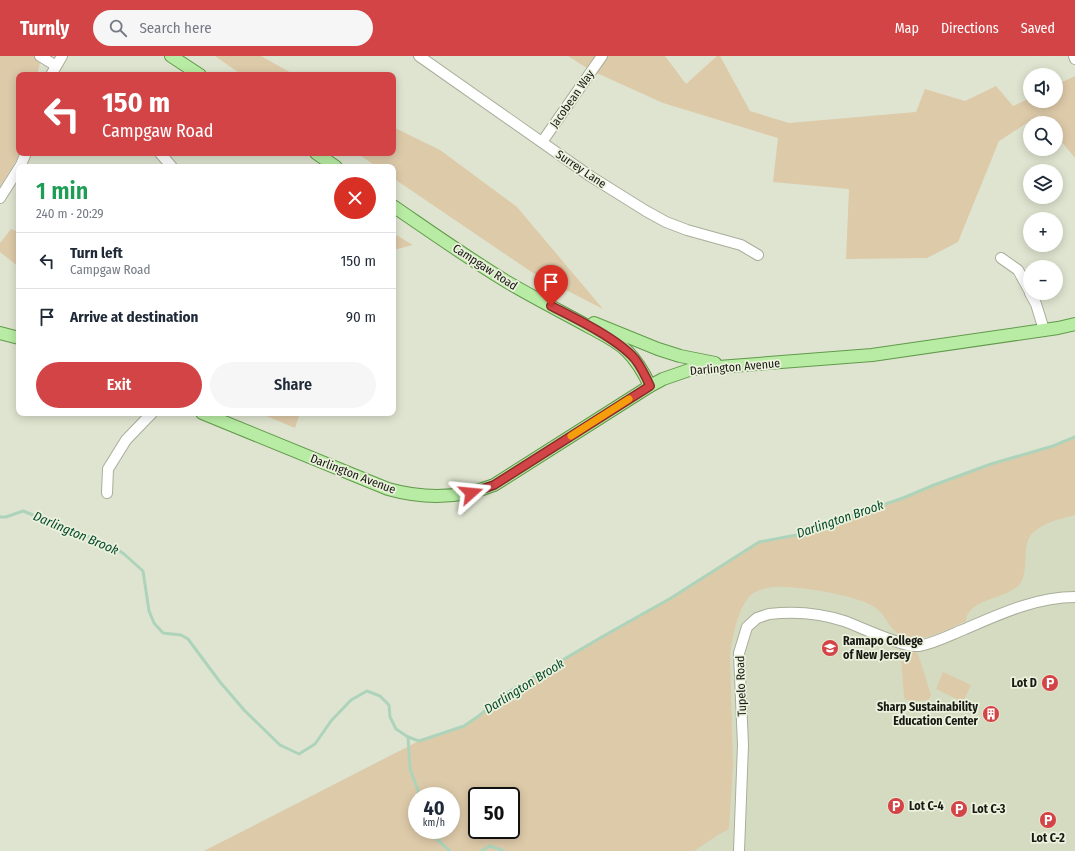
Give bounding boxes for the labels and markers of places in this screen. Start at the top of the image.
pin [534,265,568,306]
place label: Ramapo College of New Jersey [843,634,923,662]
school or university icon: Ramapo College of New Jersey [820,638,840,658]
parking icon: Lot D [1040,673,1060,693]
place label: Lot D [1011,676,1037,690]
place label: Sharp Sustainability Education Center [877,700,979,728]
building icon: Sharp Sustainability Education Center [981,704,1001,724]
parking icon: Lot C-4 [886,796,906,816]
place label: Lot C-4 [909,799,944,813]
parking icon: Lot C-3 [949,799,969,819]
place label: Lot C-3 [972,802,1006,816]
parking icon: Lot C-2 [1038,810,1058,830]
place label: Lot C-2 [1031,831,1065,845]

